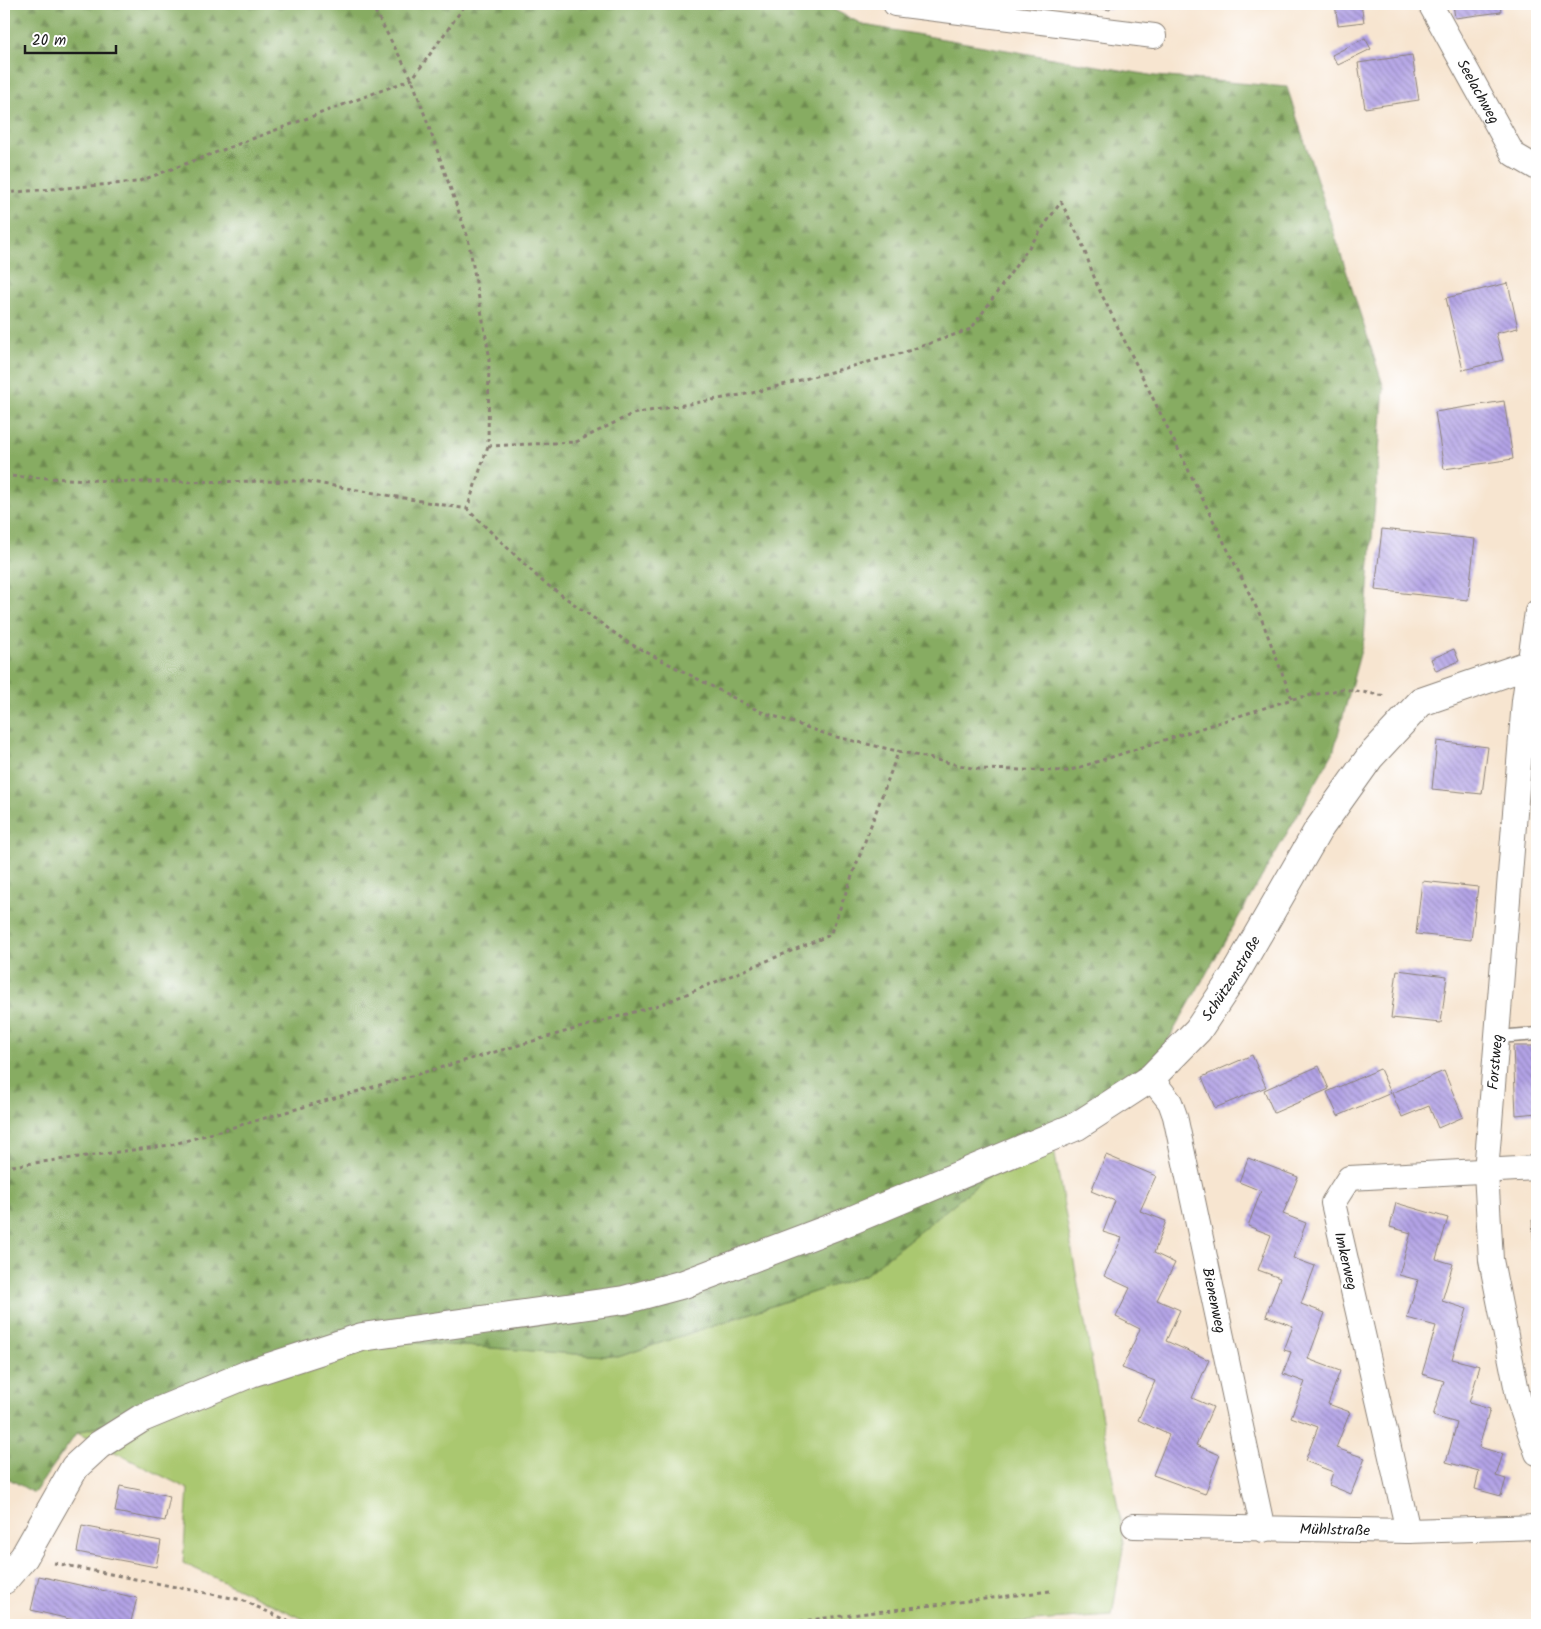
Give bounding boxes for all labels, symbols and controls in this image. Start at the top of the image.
scale bar [25,22,116,54]
text: 20 m [32,29,66,53]
street label: Seelachweg [1450,55,1505,129]
street label: Schützenstraße [1196,931,1268,1026]
street label: Forstweg [1482,1033,1510,1091]
street label: Imkerweg [1327,1230,1363,1293]
street label: Bienenweg [1195,1266,1232,1336]
street label: Mühlstraße [1299,1518,1371,1543]

